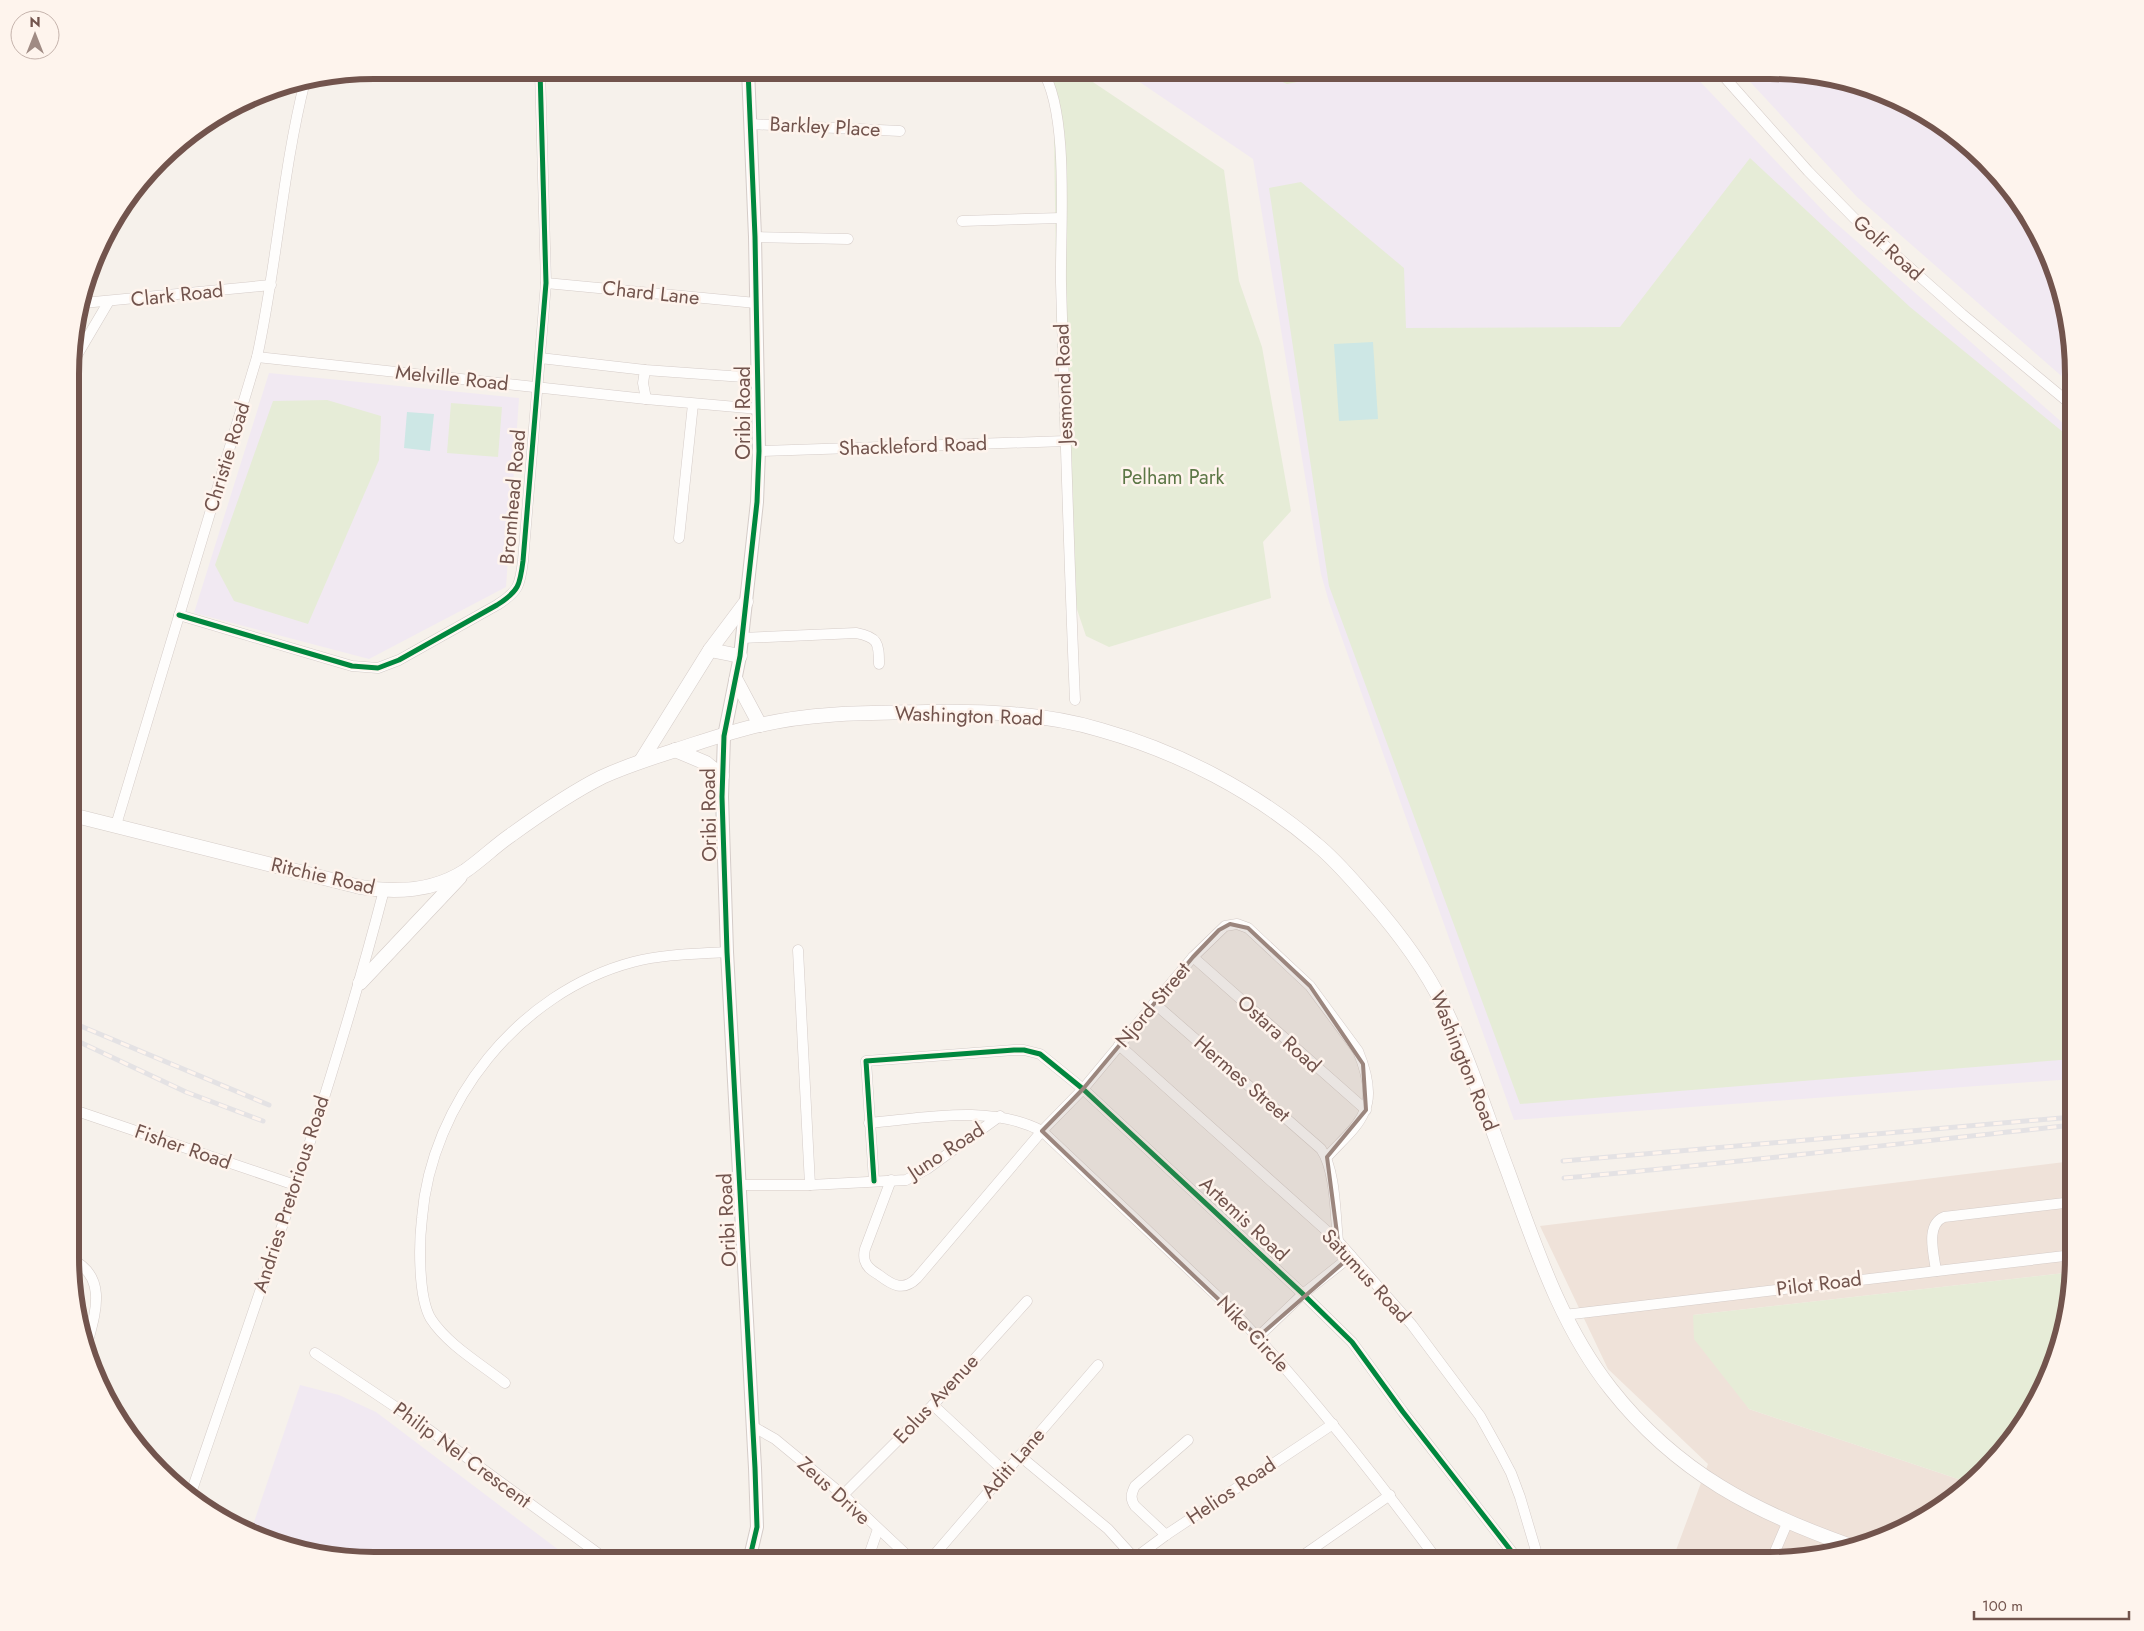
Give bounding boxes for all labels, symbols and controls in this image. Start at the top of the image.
north arrow [10,10,60,60]
text: N [29,12,41,32]
street label: Barkley Place [769,110,881,144]
street label: Golf Road [1846,208,1930,288]
street label: Chard Lane [601,273,701,313]
street label: Clark Road [129,276,225,314]
street label: Jesmond Road [1047,323,1081,448]
street label: Melville Road [394,358,510,398]
street label: Oribi Road [729,366,758,460]
street label: Christie Road [197,398,257,516]
street label: Bromhead Road [493,428,533,566]
street label: Shackleford Road [838,429,988,463]
park label: Pelham Park [1122,463,1225,492]
street label: Washington Road [894,699,1044,733]
street label: Oribi Road [694,768,724,862]
street label: Ritchie Road [268,850,378,902]
street label: Njord Street [1109,956,1197,1054]
street label: Washington Road [1423,987,1505,1135]
street label: Ostara Road [1231,988,1327,1080]
street label: Hermes Street [1188,1029,1297,1129]
street label: Andries Pretorious Road [245,1092,337,1296]
street label: Juno Road [900,1115,990,1188]
street label: Fisher Road [131,1117,235,1177]
street label: Artemis Road [1193,1170,1295,1268]
street label: Oribi Road [710,1173,744,1267]
street label: Satumus Road [1315,1223,1417,1329]
street label: Pilot Road [1775,1264,1863,1304]
street label: Nike Circle [1210,1289,1296,1379]
street label: Eolus Avenue [887,1348,985,1450]
street label: Philip Nel Crescent [387,1395,537,1515]
street label: Aditi Lane [974,1421,1052,1505]
street label: Zeus Drive [791,1450,877,1532]
street label: Helios Road [1180,1450,1282,1532]
scale bar [1974,1588,2129,1620]
text: 100 m [1982,1595,2023,1617]

